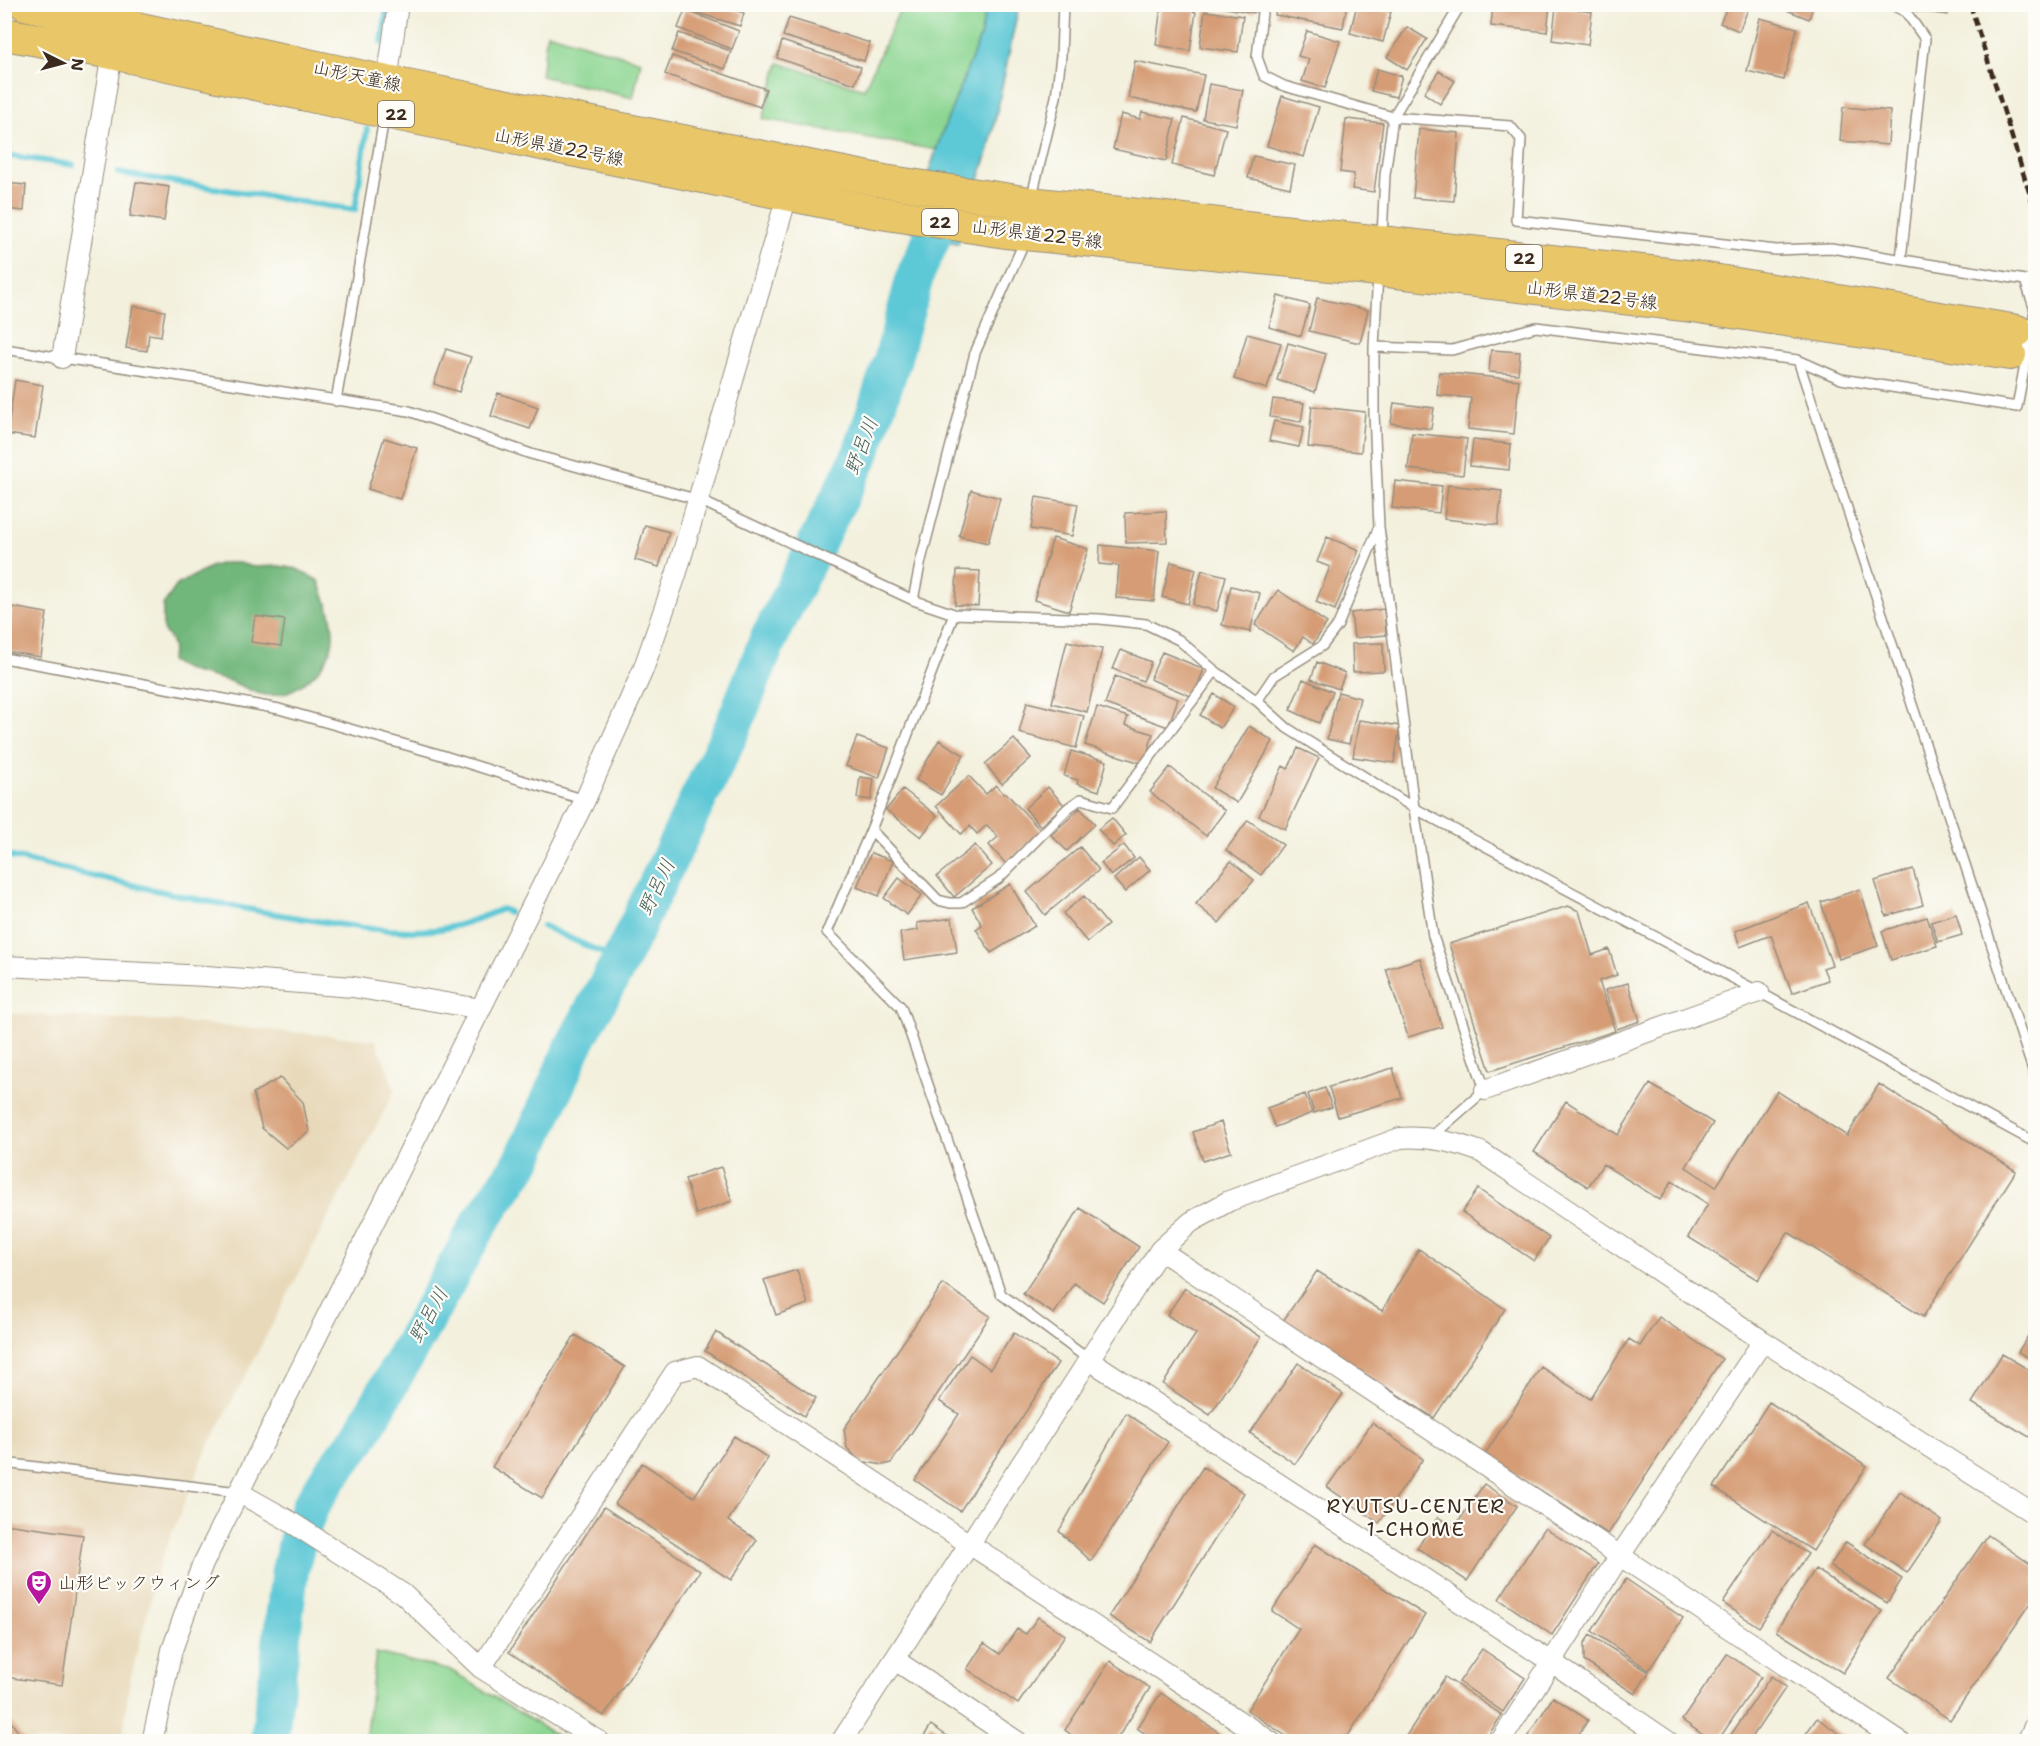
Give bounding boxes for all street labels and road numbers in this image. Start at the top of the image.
street label: 山形天童線 [310,55,404,97]
road number: 22 [378,101,414,127]
street label: 山形県道22号線 [492,123,626,171]
road number: 22 [922,209,958,235]
street label: 山形県道22号線 [970,214,1104,254]
road number: 22 [1506,245,1542,271]
street label: 山形県道22号線 [1525,275,1659,315]

